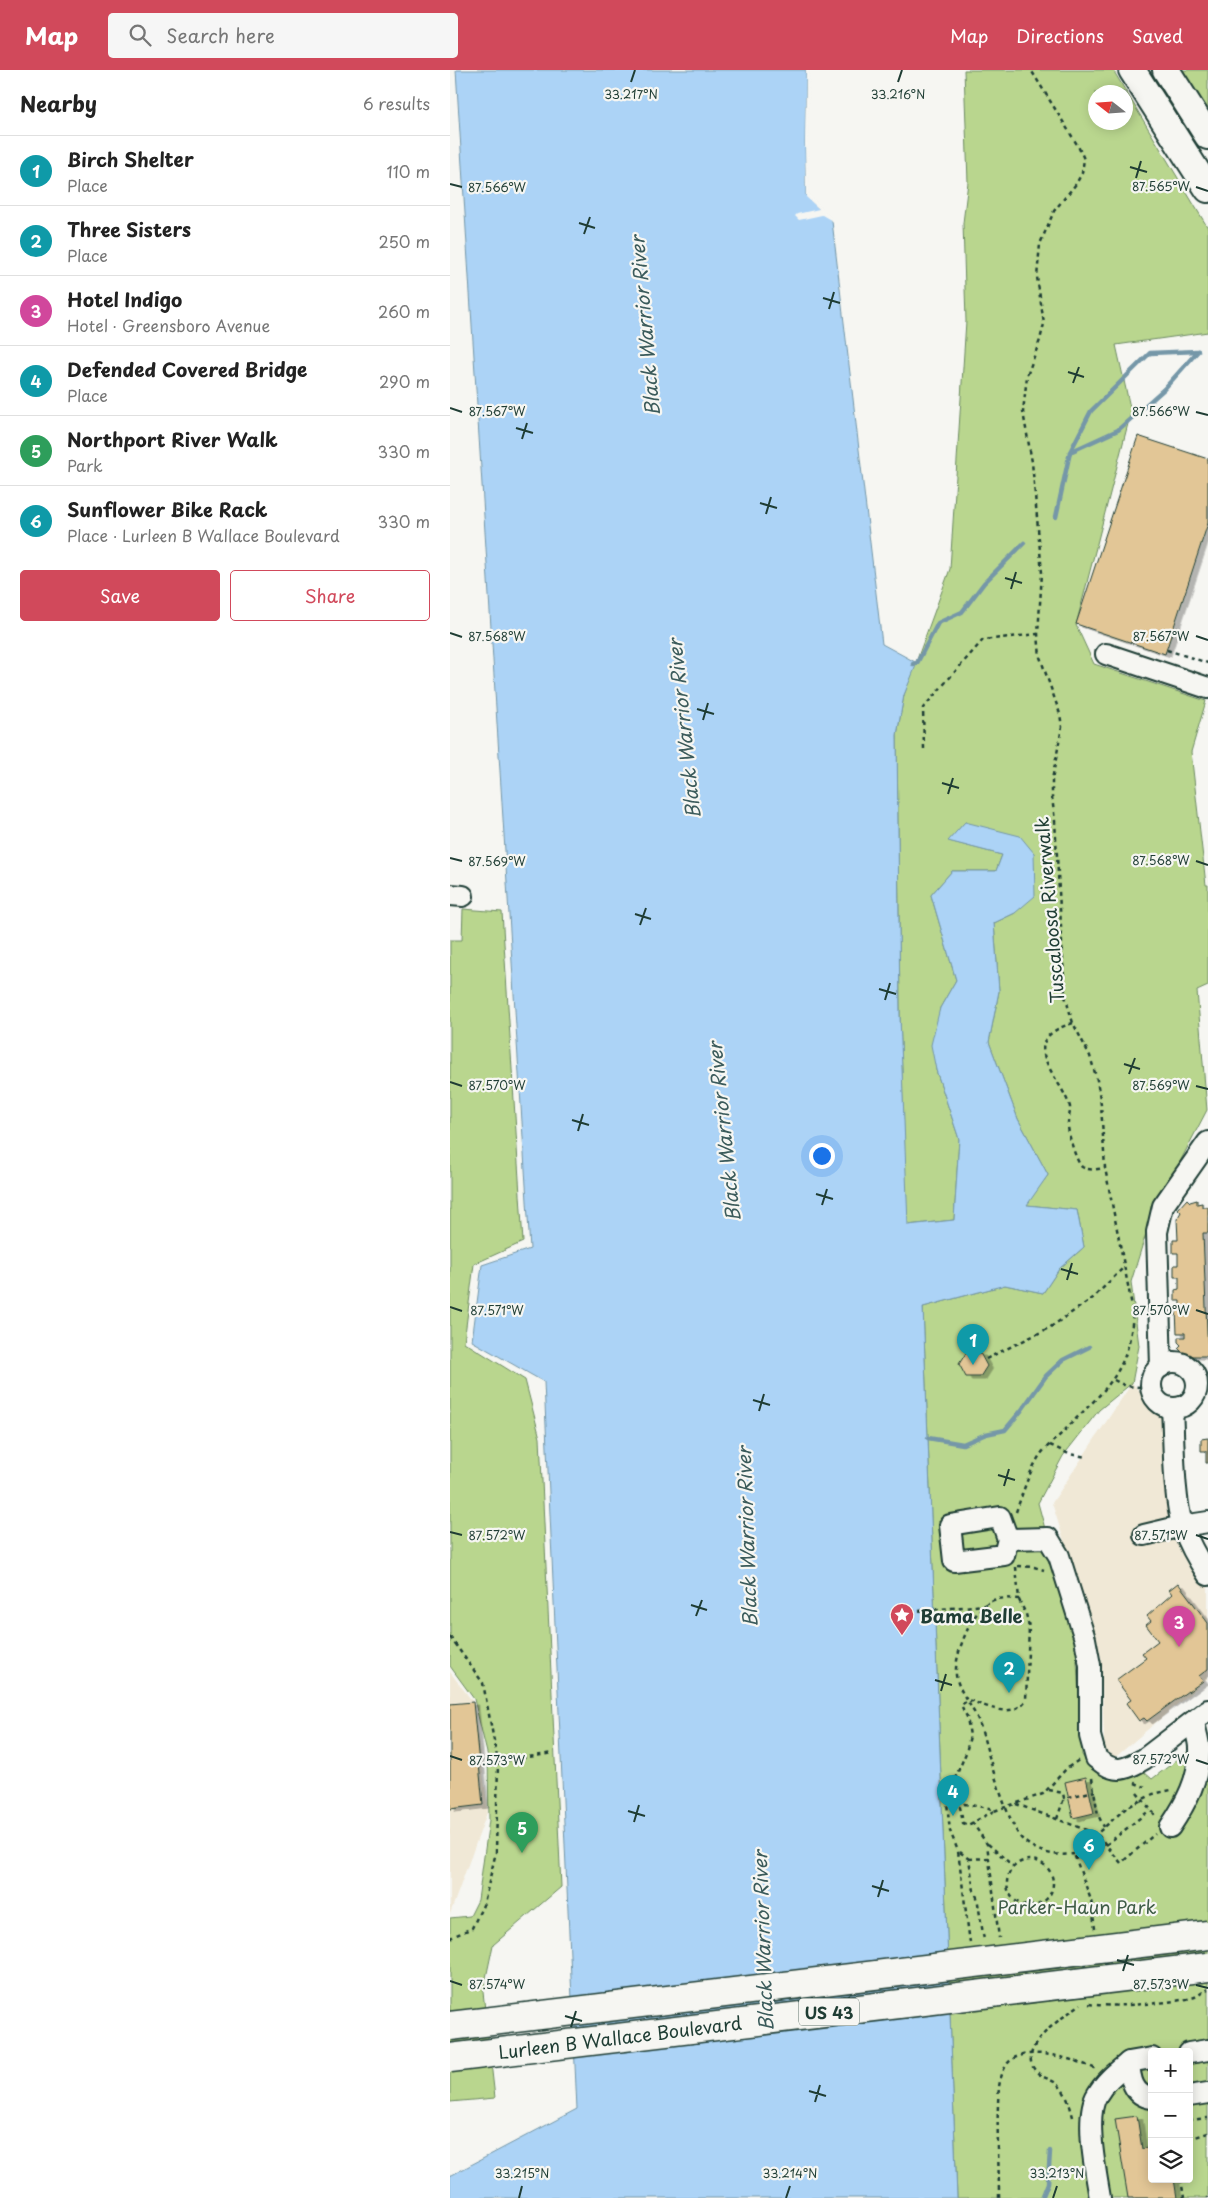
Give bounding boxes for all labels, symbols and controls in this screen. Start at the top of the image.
search box [108,13,458,58]
text: Map [25,17,78,53]
icon: search [126,21,154,49]
text: Search here [166,21,275,49]
text: Map [950,22,988,49]
text: Directions [1016,22,1104,49]
text: Saved [1132,22,1183,49]
text: 33.217°N [604,85,658,103]
text: 33.216°N [871,85,925,103]
north arrow [1088,85,1133,130]
text: Nearby [20,87,97,119]
text: 6 results [363,91,430,115]
text: Birch Shelter [67,145,194,173]
text: 1 [32,159,40,183]
text: 110 m [387,159,430,183]
text: Place [67,173,108,197]
text: 87.565°W [1132,177,1191,195]
text: 87.566°W [468,178,527,196]
text: Three Sisters [67,215,191,243]
text: 2 [30,229,42,253]
text: 250 m [379,229,430,253]
water label: Black Warrior River [622,233,666,417]
text: Place [67,243,108,267]
text: Hotel Indigo [67,285,182,313]
text: 3 [31,299,41,323]
text: 260 m [378,299,430,323]
text: Hotel · Greensboro Avenue [67,313,270,337]
text: Defended Covered Bridge [67,355,307,383]
text: 4 [31,369,41,393]
text: 290 m [379,369,430,393]
text: Place [67,383,108,407]
text: 87.567°W [469,402,526,420]
text: 87.566°W [1132,402,1191,420]
text: Northport River Walk [67,425,278,453]
text: 5 [31,439,41,463]
text: 330 m [377,439,430,463]
text: Park [67,453,103,477]
text: Sunflower Bike Rack [67,495,268,523]
text: 6 [30,509,42,533]
text: 330 m [377,509,430,533]
text: Place · Lurleen B Wallace Boulevard [67,523,340,547]
button: Save [20,570,220,621]
button: Share [230,570,430,621]
text: 87.568°W [468,627,526,645]
text: 87.567°W [1133,627,1190,645]
water label: Black Warrior River [659,636,706,820]
street label: Tuscaloosa Riverwalk [1027,816,1071,1004]
text: 87.568°W [1132,851,1190,869]
text: 87.569°W [468,852,526,870]
water label: Black Warrior River [699,1039,746,1223]
text: 87.570°W [468,1076,526,1094]
text: 87.569°W [1132,1076,1190,1094]
your location [809,1143,835,1169]
text: 87.571°W [470,1301,524,1319]
text: 87.570°W [1132,1301,1190,1319]
pin: 1 [957,1324,989,1365]
water label: Black Warrior River [729,1444,763,1628]
text: 87.572°W [469,1526,526,1544]
text: 87.571°W [1134,1526,1188,1544]
place icon: Bama Belle [889,1602,915,1636]
place label: Bama Belle [920,1602,1023,1629]
pin: 3 [1163,1606,1195,1647]
pin: 2 [993,1652,1025,1693]
text: 87.572°W [1133,1750,1190,1768]
text: 87.573°W [469,1751,526,1769]
pin: 4 [937,1775,969,1816]
pin: 5 [506,1812,538,1853]
pin: 6 [1073,1829,1105,1870]
water label: Black Warrior River [745,1848,779,2032]
park label: Parker-Haun Park [998,1893,1156,1920]
text: 87.574°W [469,1975,526,1993]
text: 87.573°W [1133,1975,1190,1993]
road number: US 43 [799,1998,859,2025]
street label: Lurleen B Wallace Boulevard [497,2009,743,2065]
map controls [1148,2048,1193,2183]
button: + [1148,2048,1193,2093]
button: − [1148,2093,1193,2138]
button: layers [1148,2138,1193,2183]
text: 33.215°N [495,2164,549,2182]
text: 33.214°N [763,2164,817,2182]
text: 33.213°N [1030,2164,1084,2182]

